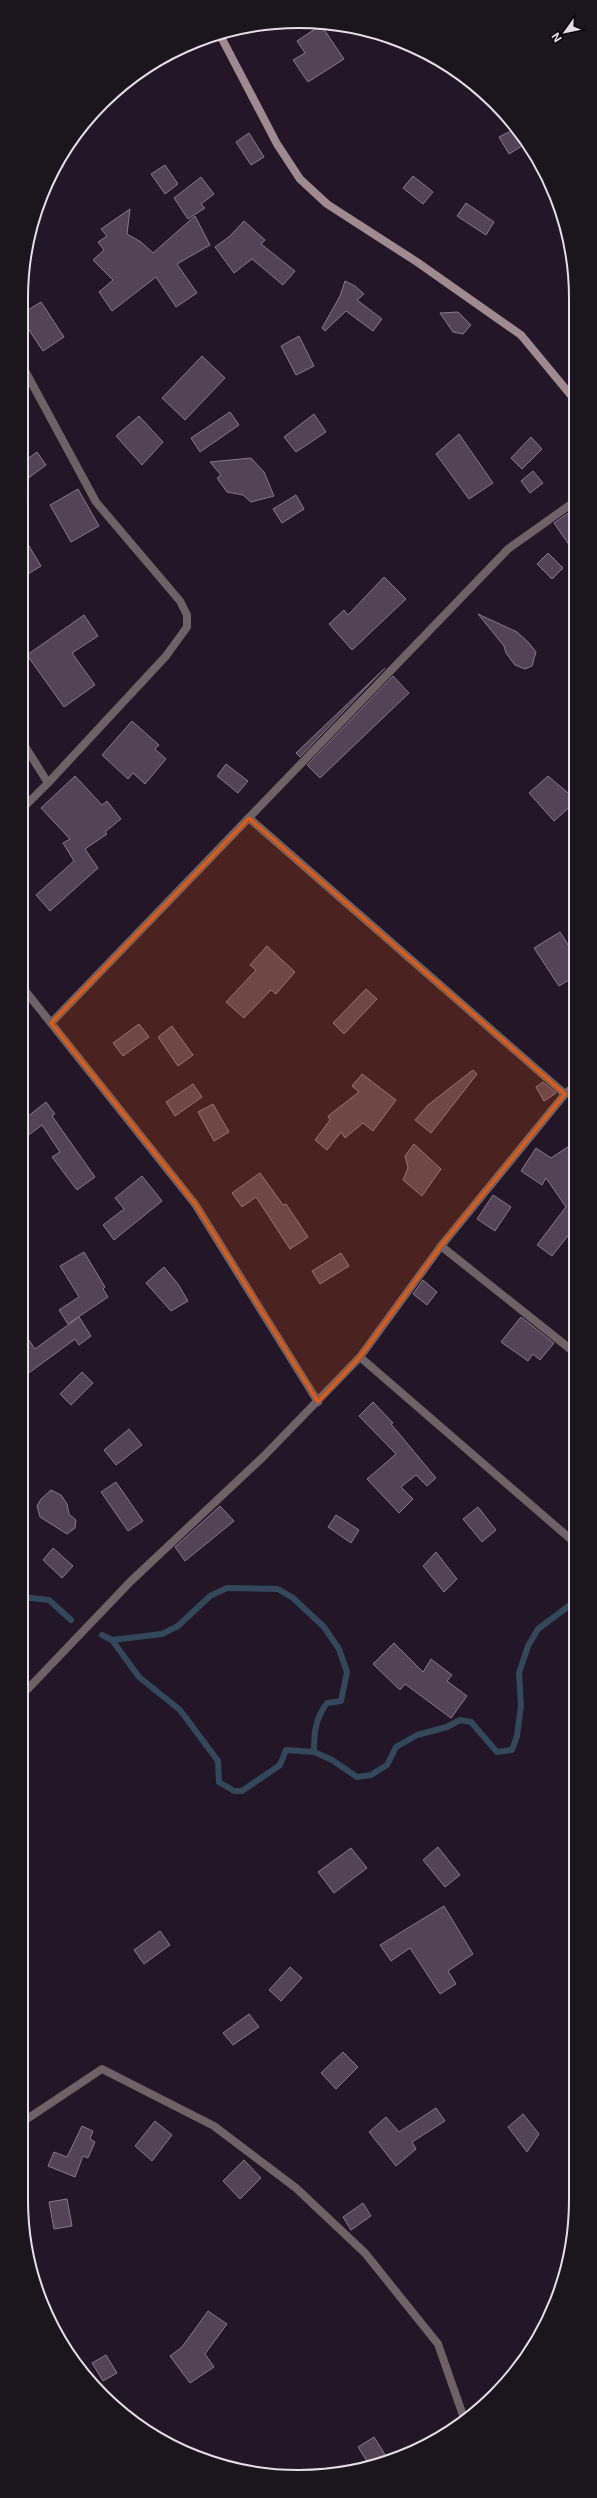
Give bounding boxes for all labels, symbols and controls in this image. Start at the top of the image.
north arrow [545,12,585,52]
text: N [548,30,565,45]

